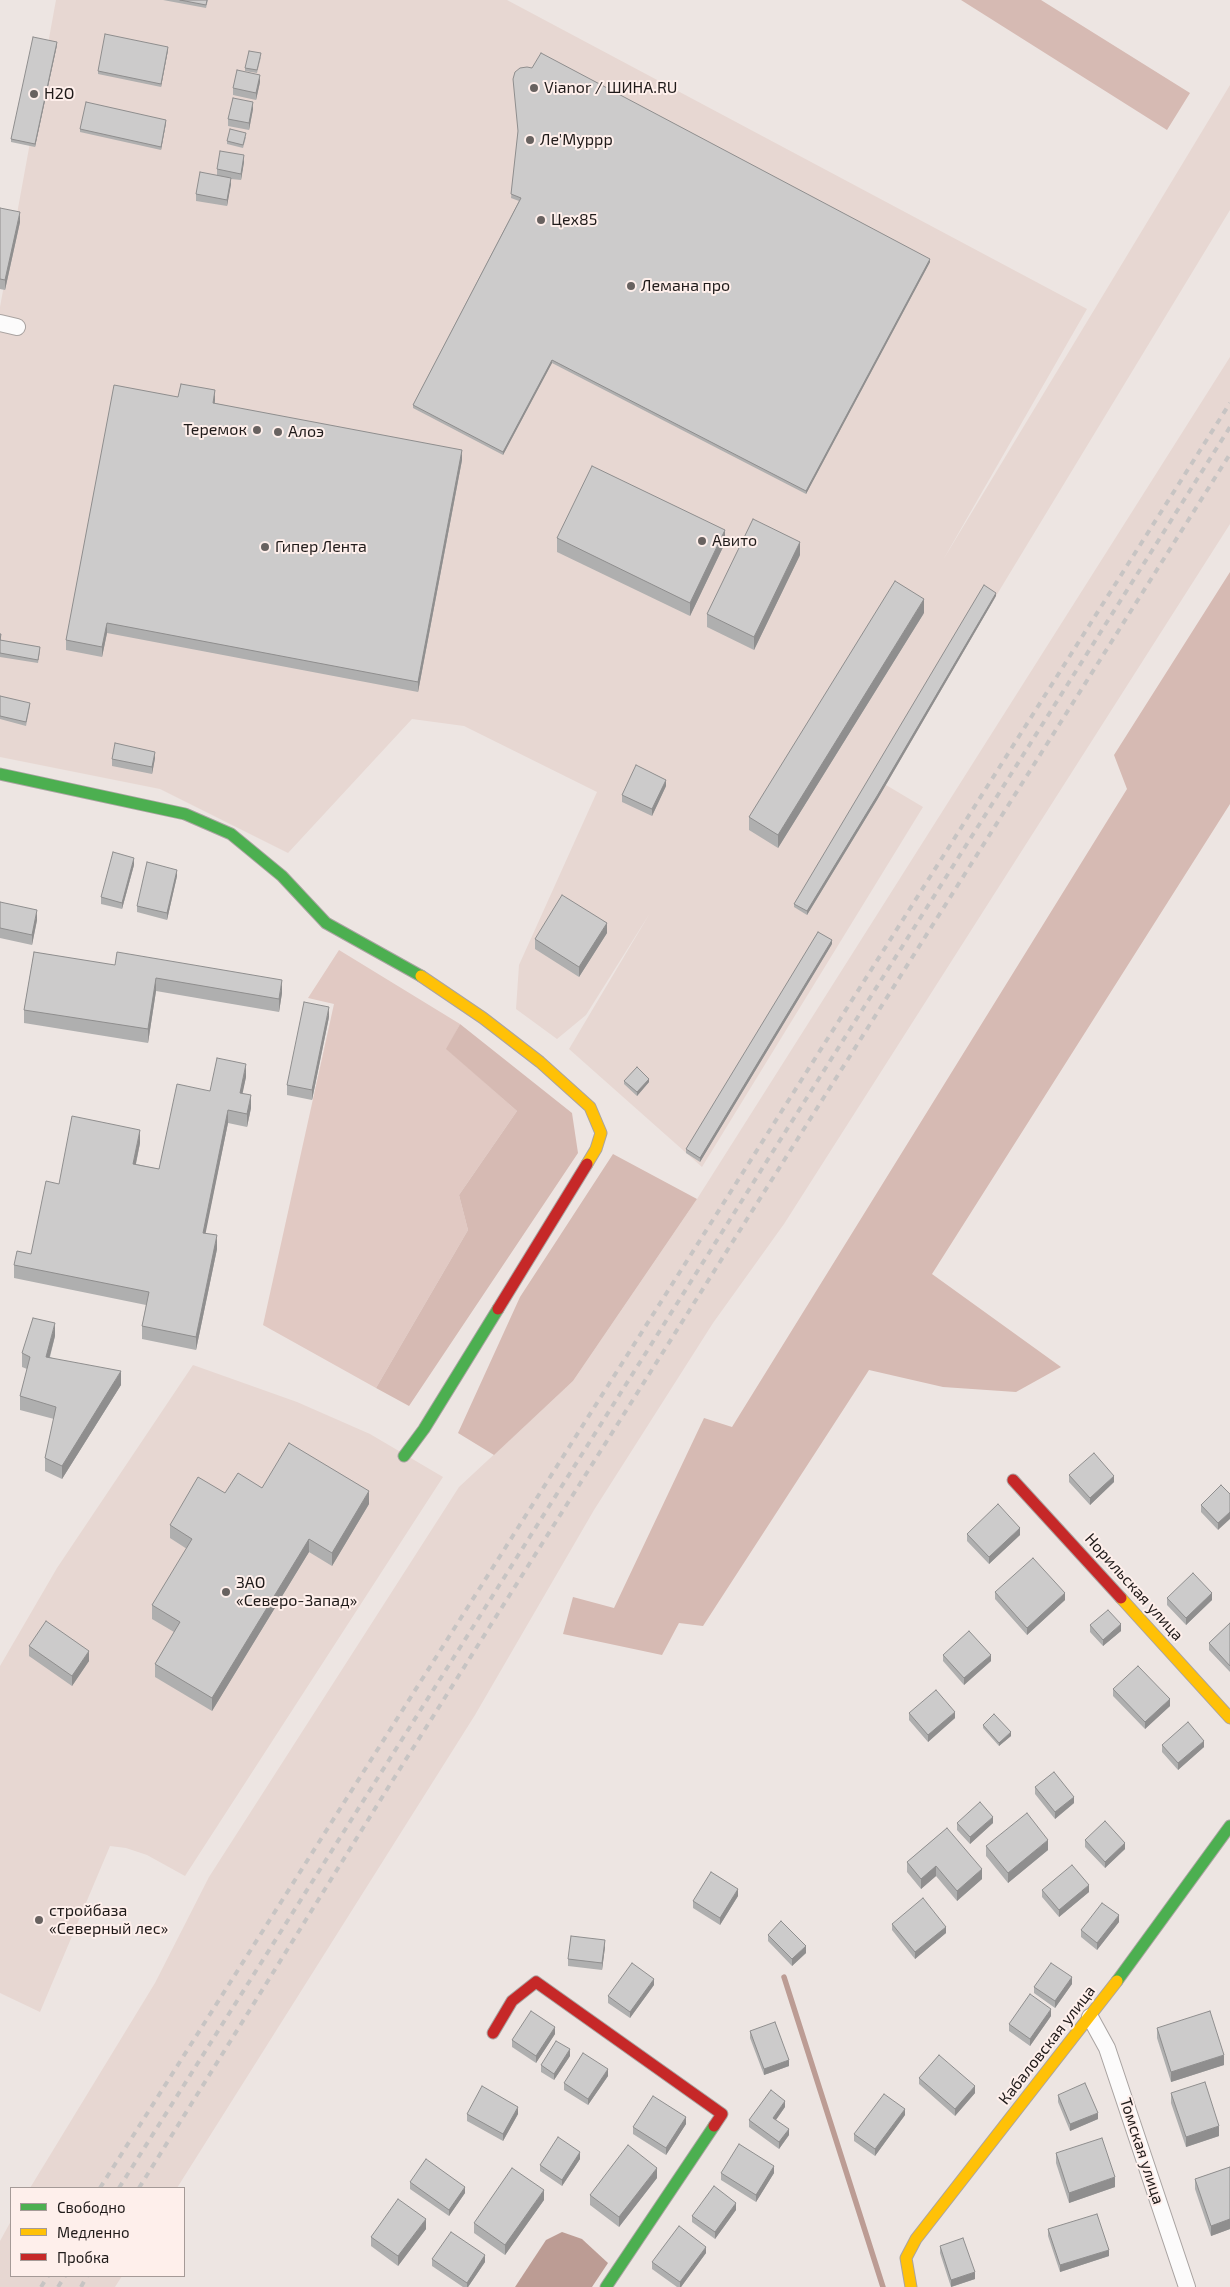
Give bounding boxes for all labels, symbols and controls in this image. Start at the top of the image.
place label: Vianor / ШИНА.RU [544,78,677,98]
marker: Vianor / ШИНА.RU [528,82,540,94]
place label: H2O [44,84,74,104]
marker: H2O [28,88,40,100]
place label: Ле'Муррр [540,130,613,150]
marker: Ле'Муррр [524,134,536,146]
place label: Цех85 [551,210,597,230]
marker: Цех85 [535,214,547,226]
place label: Лемана про [641,276,730,296]
marker: Лемана про [625,280,637,292]
place label: Теремок [183,420,247,440]
place label: Алоэ [288,422,324,442]
marker: Теремок [251,424,263,436]
marker: Алоэ [272,426,284,438]
place label: Авито [712,531,757,551]
marker: Авито [696,535,708,547]
place label: Гипер Лента [275,537,367,557]
marker: Гипер Лента [259,541,271,553]
street label: Норильская улица [1081,1529,1187,1645]
place label: ЗАО «Северо-Запад» [236,1573,357,1611]
marker: ЗАО «Северо-Запад» [220,1586,232,1598]
place label: стройбаза «Северный лес» [49,1901,168,1939]
marker: стройбаза «Северный лес» [33,1914,45,1926]
street label: Кабаловская улица [995,1982,1099,2108]
street label: Томская улица [1116,2095,1168,2207]
legend [10,2187,185,2277]
text: Свободно [57,2198,126,2216]
text: Медленно [57,2223,130,2241]
text: Пробка [57,2248,109,2266]

